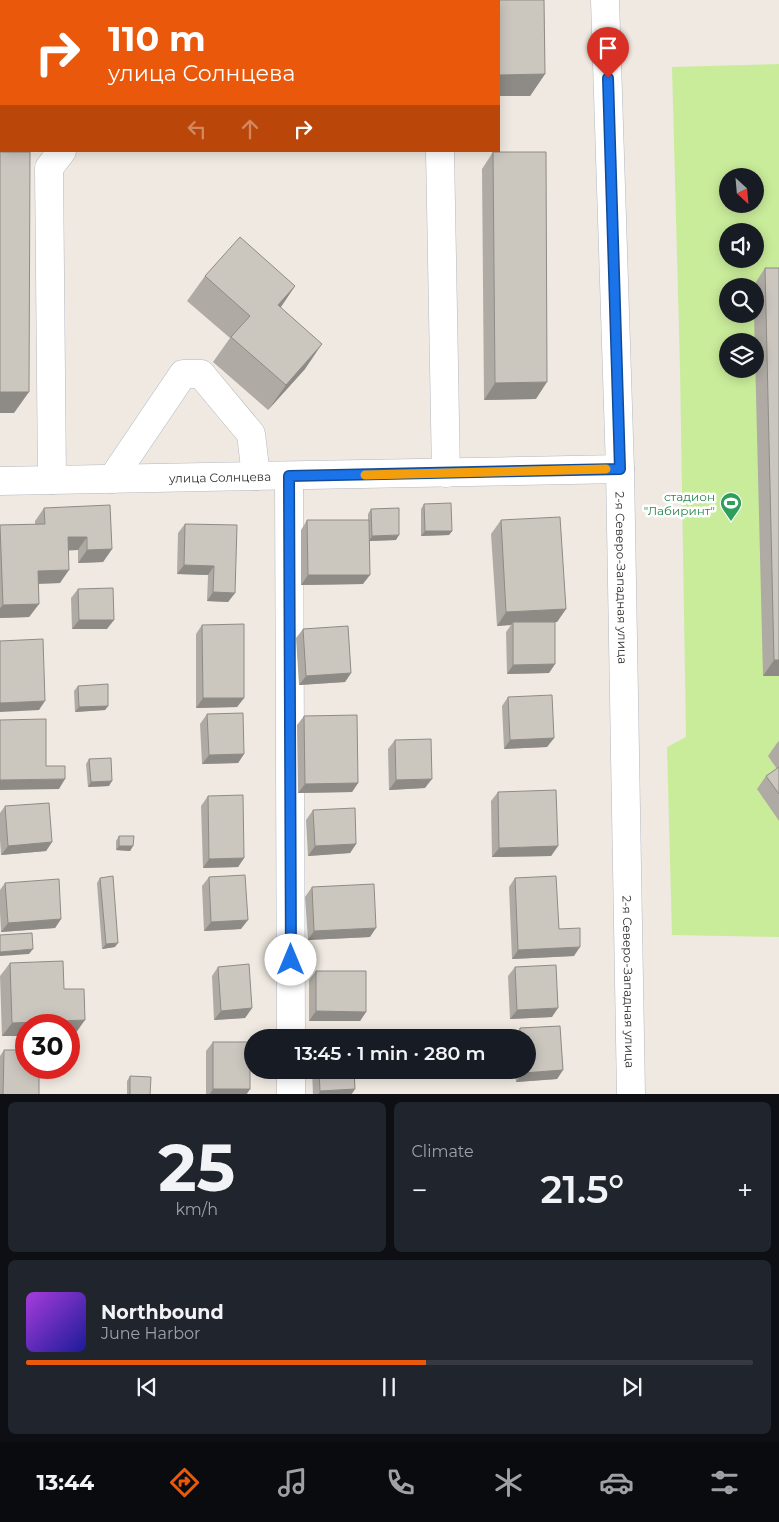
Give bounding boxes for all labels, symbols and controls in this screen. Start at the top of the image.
text: 110 m [108,17,206,60]
icon: right [25,20,90,85]
pin [587,27,629,78]
icon: arrive [594,34,622,62]
text: улица Солнцева [108,60,295,87]
icon: left [183,115,211,143]
icon: ahead [236,115,264,143]
icon: right [289,115,317,143]
north arrow [719,168,764,212]
map controls [719,168,764,378]
button: sound [719,223,764,268]
button: search [719,278,764,323]
button: layers [719,333,764,378]
street label: улица Солнцева [168,468,271,485]
place label: стадион "Лабиринт" [644,489,715,518]
street label: 2-я Северо-Западная улица [613,491,631,664]
sports icon: стадион "Лабиринт" [719,491,743,522]
street label: 2-я Северо-Западная улица [620,895,638,1068]
position arrow [264,933,316,985]
speed limit sign: 30 [15,1014,80,1079]
text: 13:45 · 1 min · 280 m [294,1042,486,1065]
text: 25 [158,1128,235,1207]
text: Climate [412,1142,474,1161]
text: 21.5° [540,1166,624,1213]
text: − [412,1173,428,1207]
text: + [737,1173,753,1207]
text: km/h [175,1200,218,1219]
text: Northbound [101,1301,224,1324]
text: June Harbor [101,1324,200,1343]
icon: previous [133,1373,161,1401]
icon: pause [375,1373,403,1401]
icon: next [618,1373,646,1401]
icon: directions [167,1465,202,1500]
icon: music [275,1465,310,1500]
icon: phone [383,1465,418,1500]
icon: climate [491,1465,526,1500]
icon: car [599,1465,634,1500]
icon: filters [707,1465,742,1500]
text: 13:44 [37,1469,94,1496]

